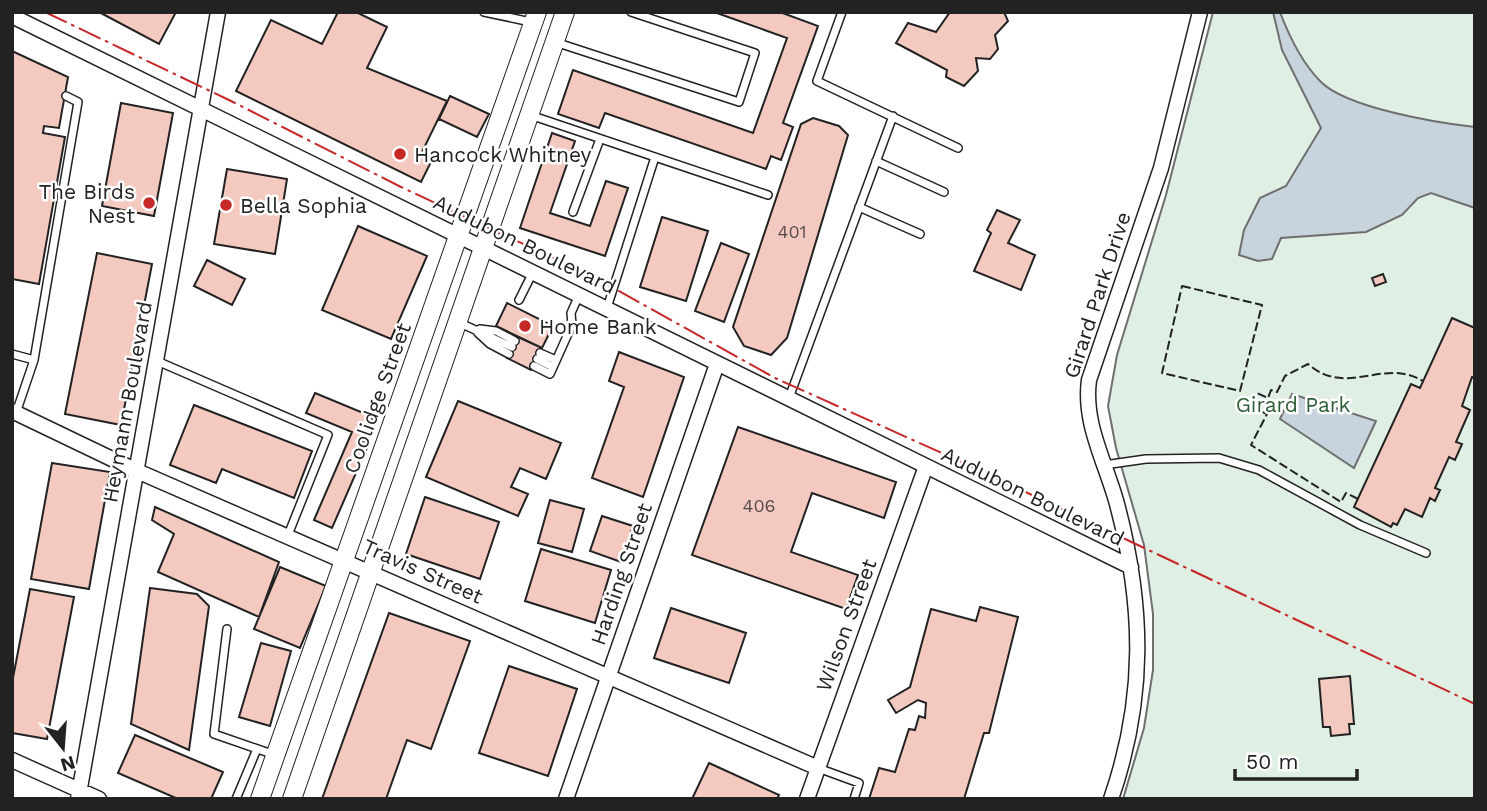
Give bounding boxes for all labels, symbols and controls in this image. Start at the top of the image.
place label: Hancock Whitney [414,142,592,167]
marker: Hancock Whitney [392,146,408,162]
place label: The Birds Nest [39,179,135,228]
street label: Audubon Boulevard [430,189,620,299]
place label: Bella Sophia [240,193,367,218]
marker: The Birds Nest [141,195,157,211]
marker: Bella Sophia [218,197,234,213]
street label: Girard Park Drive [1058,209,1136,381]
house number: 401 [777,221,807,242]
street label: Heymann Boulevard [97,299,157,505]
place label: Home Bank [539,314,657,339]
marker: Home Bank [517,318,533,334]
street label: Coolidge Street [338,319,416,477]
park label: Girard Park [1236,392,1350,417]
street label: Audubon Boulevard [938,441,1128,551]
house number: 406 [742,495,776,516]
street label: Harding Street [585,499,657,648]
street label: Travis Street [359,533,487,609]
street label: Wilson Street [810,555,882,695]
north arrow [28,713,98,783]
scale bar [1235,738,1358,782]
text: 50 m [1246,749,1298,774]
text: N [58,751,78,777]

